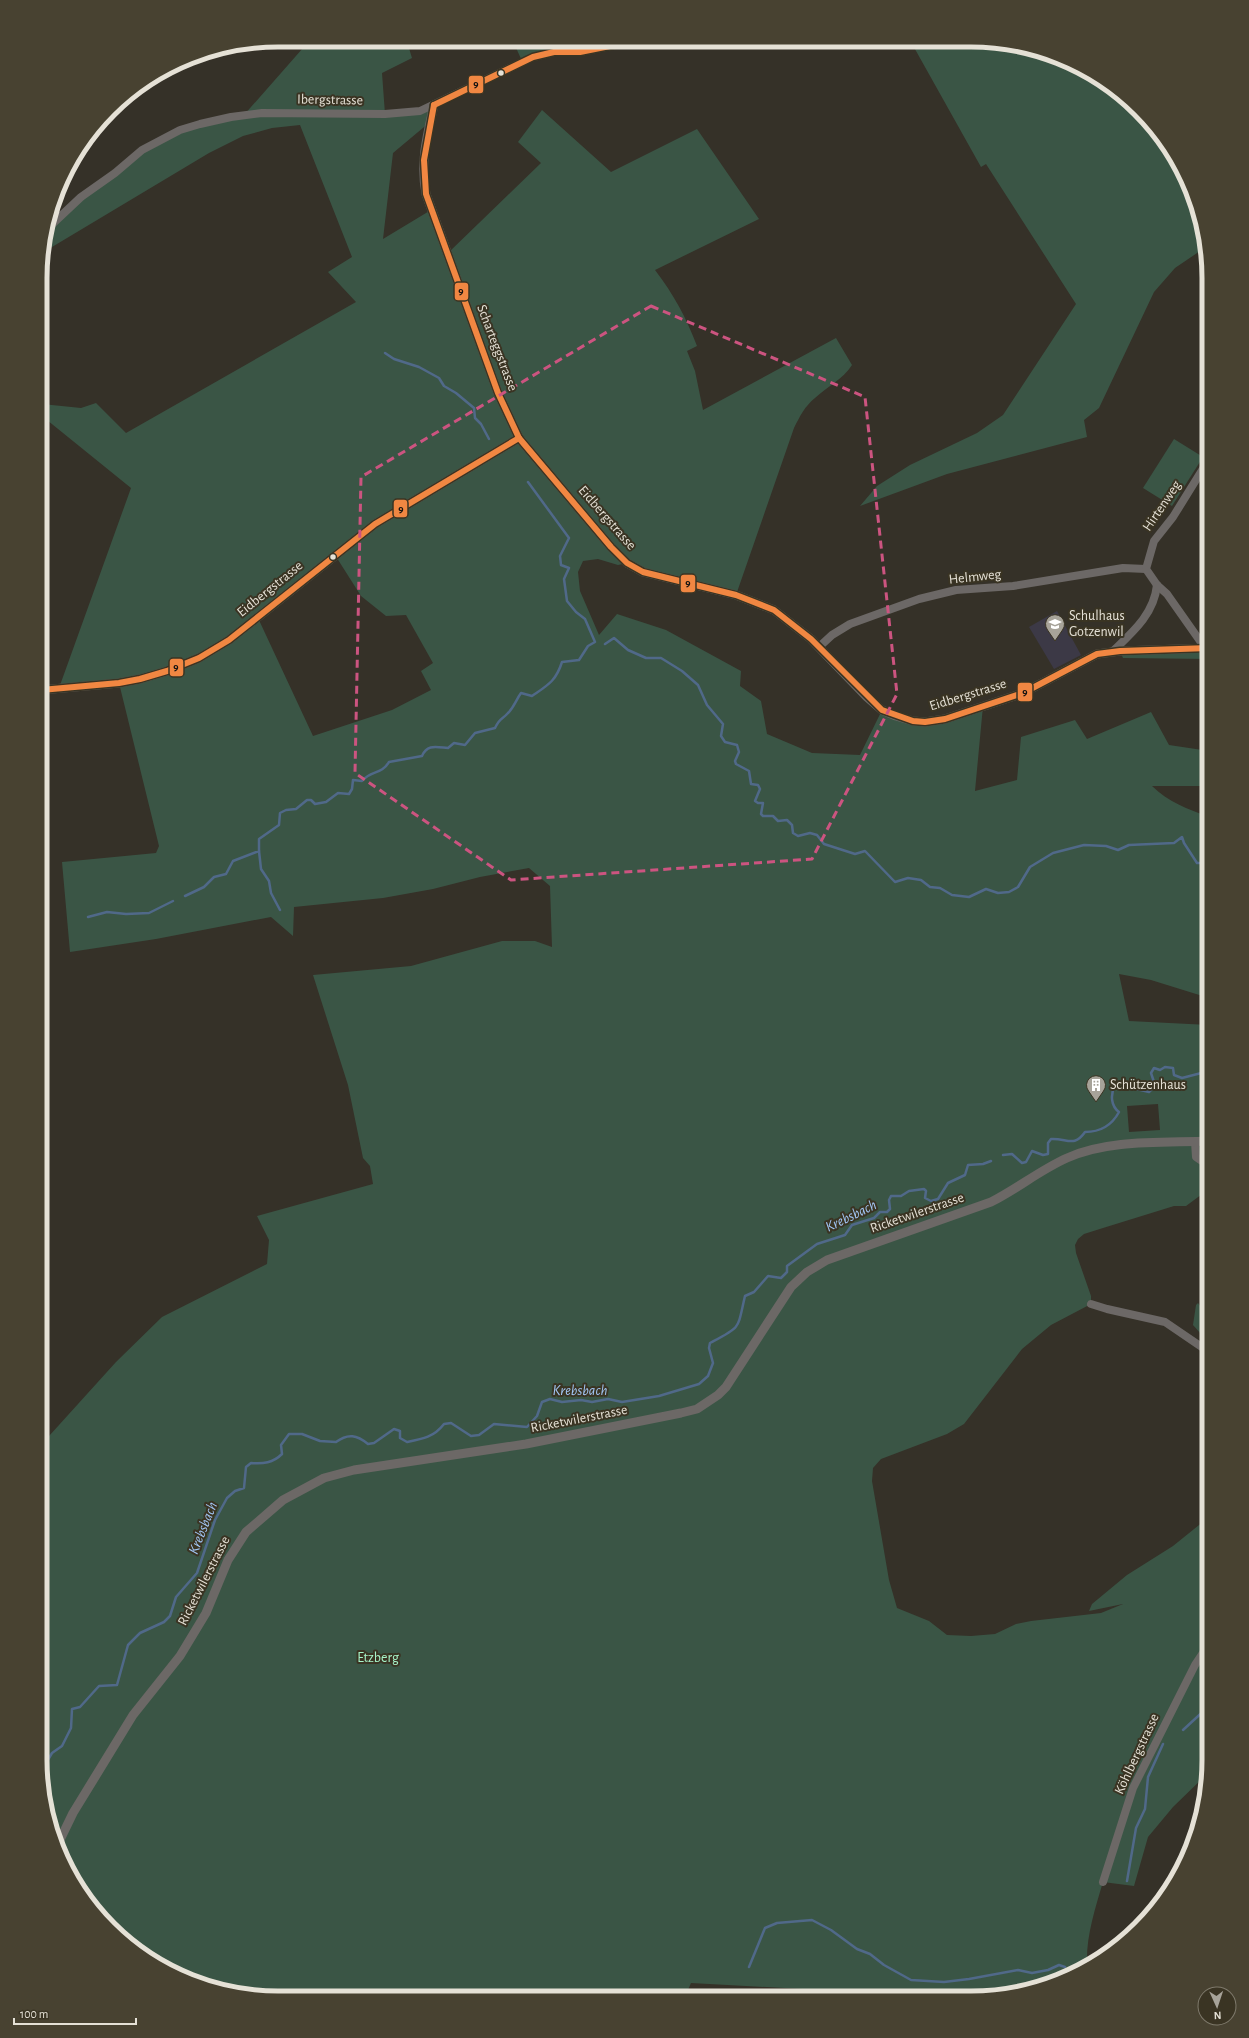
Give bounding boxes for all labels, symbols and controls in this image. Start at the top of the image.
unlabelled marker [496,68,506,78]
line badge: 9 [468,75,484,94]
text: 9 [473,79,479,90]
street label: Ibergstrasse [297,92,363,108]
line badge: 9 [454,282,469,301]
text: 9 [458,286,464,297]
street label: Scharteggstrasse [474,303,520,393]
street label: Hirtenweg [1140,478,1184,534]
street label: Eidbergstrasse [576,483,638,553]
line badge: 9 [393,499,408,518]
text: 9 [398,504,404,515]
unlabelled marker [328,552,338,562]
street label: Eidbergstrasse [235,558,305,620]
street label: Helmweg [948,567,1002,587]
line badge: 9 [680,574,696,593]
text: 9 [685,578,691,589]
place label: Schulhaus Gotzenwil [1069,609,1125,639]
school or university icon: Schulhaus Gotzenwil [1044,613,1066,641]
line badge: 9 [169,658,184,677]
text: 9 [173,662,179,673]
street label: Eidbergstrasse [928,677,1008,713]
line badge: 9 [1017,682,1033,702]
text: 9 [1022,687,1028,698]
building icon: Schützenhaus [1085,1074,1107,1102]
place label: Schützenhaus [1110,1078,1186,1092]
street label: Ricketwilerstrasse [868,1190,966,1236]
water label: Krebsbach [823,1197,879,1235]
water label: Krebsbach [553,1383,607,1398]
street label: Ricketwilerstrasse [529,1403,629,1435]
water label: Krebsbach [186,1500,220,1556]
street label: Ricketwilerstrasse [175,1534,233,1628]
park label: Etzberg [357,1651,399,1665]
street label: Köhlbergstrasse [1112,1712,1162,1796]
north arrow [1197,1986,1237,2026]
scale bar [14,2000,136,2026]
text: 100 m [20,2008,48,2020]
text: N [1213,2010,1222,2021]

